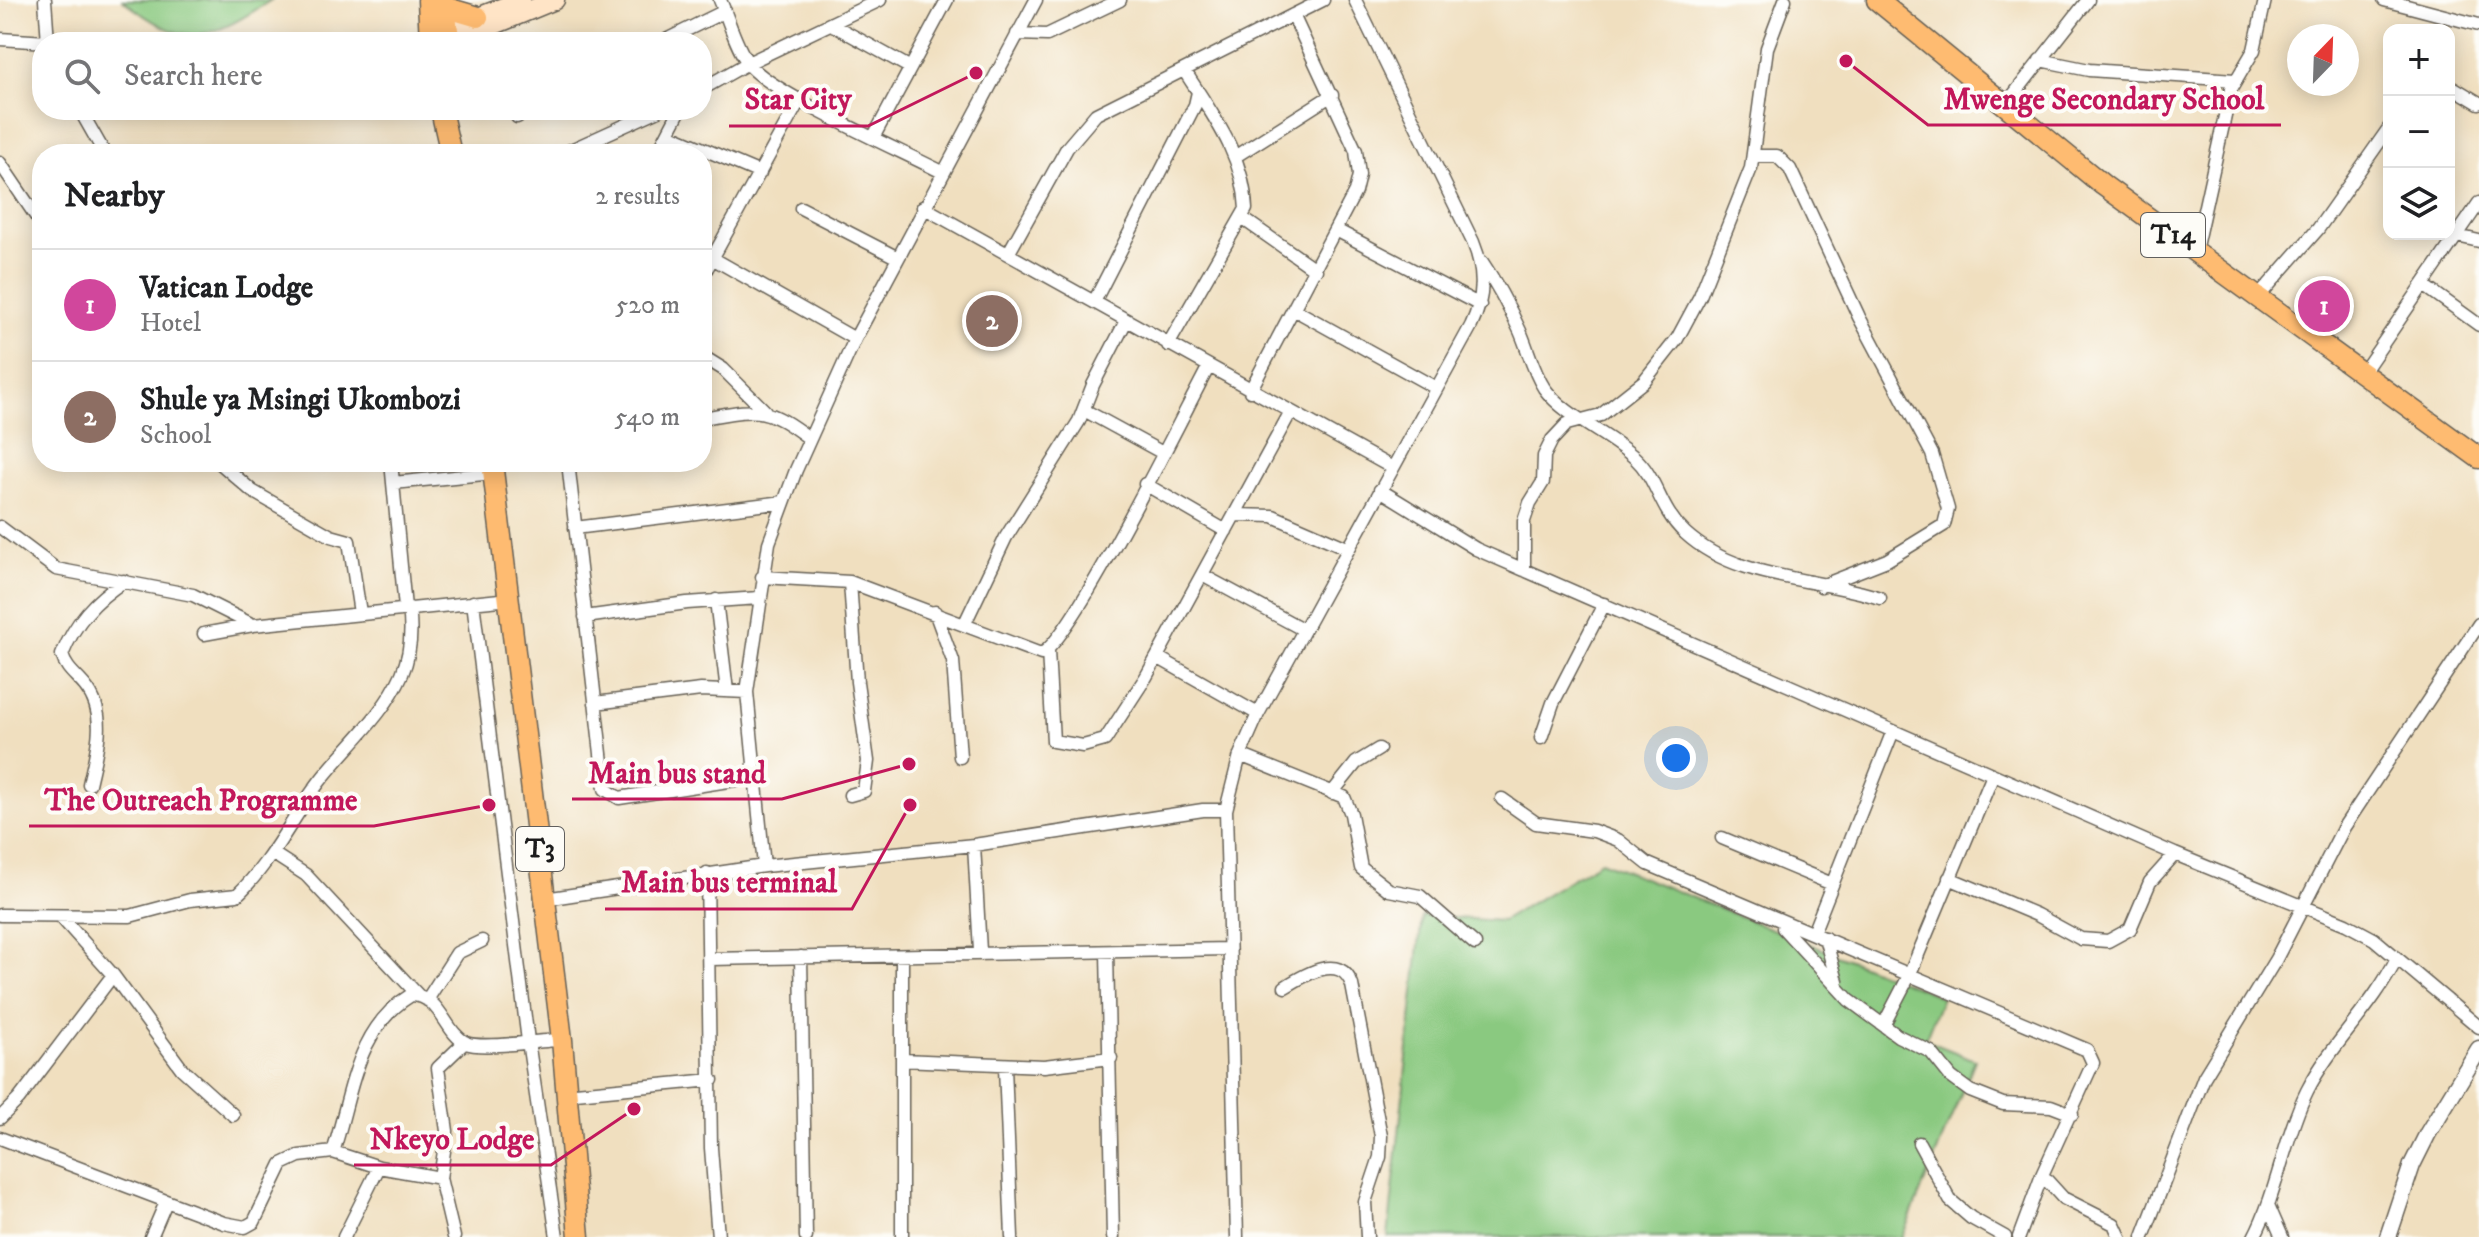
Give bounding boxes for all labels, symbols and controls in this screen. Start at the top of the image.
north arrow [2287,24,2359,96]
map controls [2383,24,2455,240]
button: + [2383,24,2455,96]
search box [32,32,712,120]
icon: search [60,54,104,98]
text: Search here [124,58,263,95]
callout: Mwenge Secondary School [1928,71,2281,125]
callout: Star City [729,72,868,126]
text: Star City [745,82,852,119]
text: Mwenge Secondary School [1944,82,2265,119]
button: − [2383,96,2455,168]
button: layers [2383,168,2455,240]
text: Nearby [64,175,165,217]
text: 2 results [595,180,680,213]
road number: T14 [2141,213,2205,257]
text: Vatican Lodge [140,270,313,307]
pin: 1 [2298,276,2350,336]
text: 1 [85,289,95,322]
text: 520 m [615,289,680,322]
pin: 2 [966,291,1018,351]
text: Hotel [140,307,201,340]
text: Shule ya Msingi Ukombozi [140,382,461,419]
text: 2 [84,401,96,434]
text: 540 m [614,401,680,434]
text: School [140,419,211,452]
your location [1656,738,1696,778]
callout: Main bus stand [572,745,782,799]
text: Main bus stand [588,756,767,793]
callout: The Outreach Programme [29,772,374,826]
text: The Outreach Programme [43,783,358,820]
road number: T3 [516,827,564,871]
callout: Main bus terminal [605,855,852,909]
text: Main bus terminal [621,865,838,902]
callout: Nkeyo Lodge [354,1111,551,1165]
text: Nkeyo Lodge [370,1122,535,1159]

